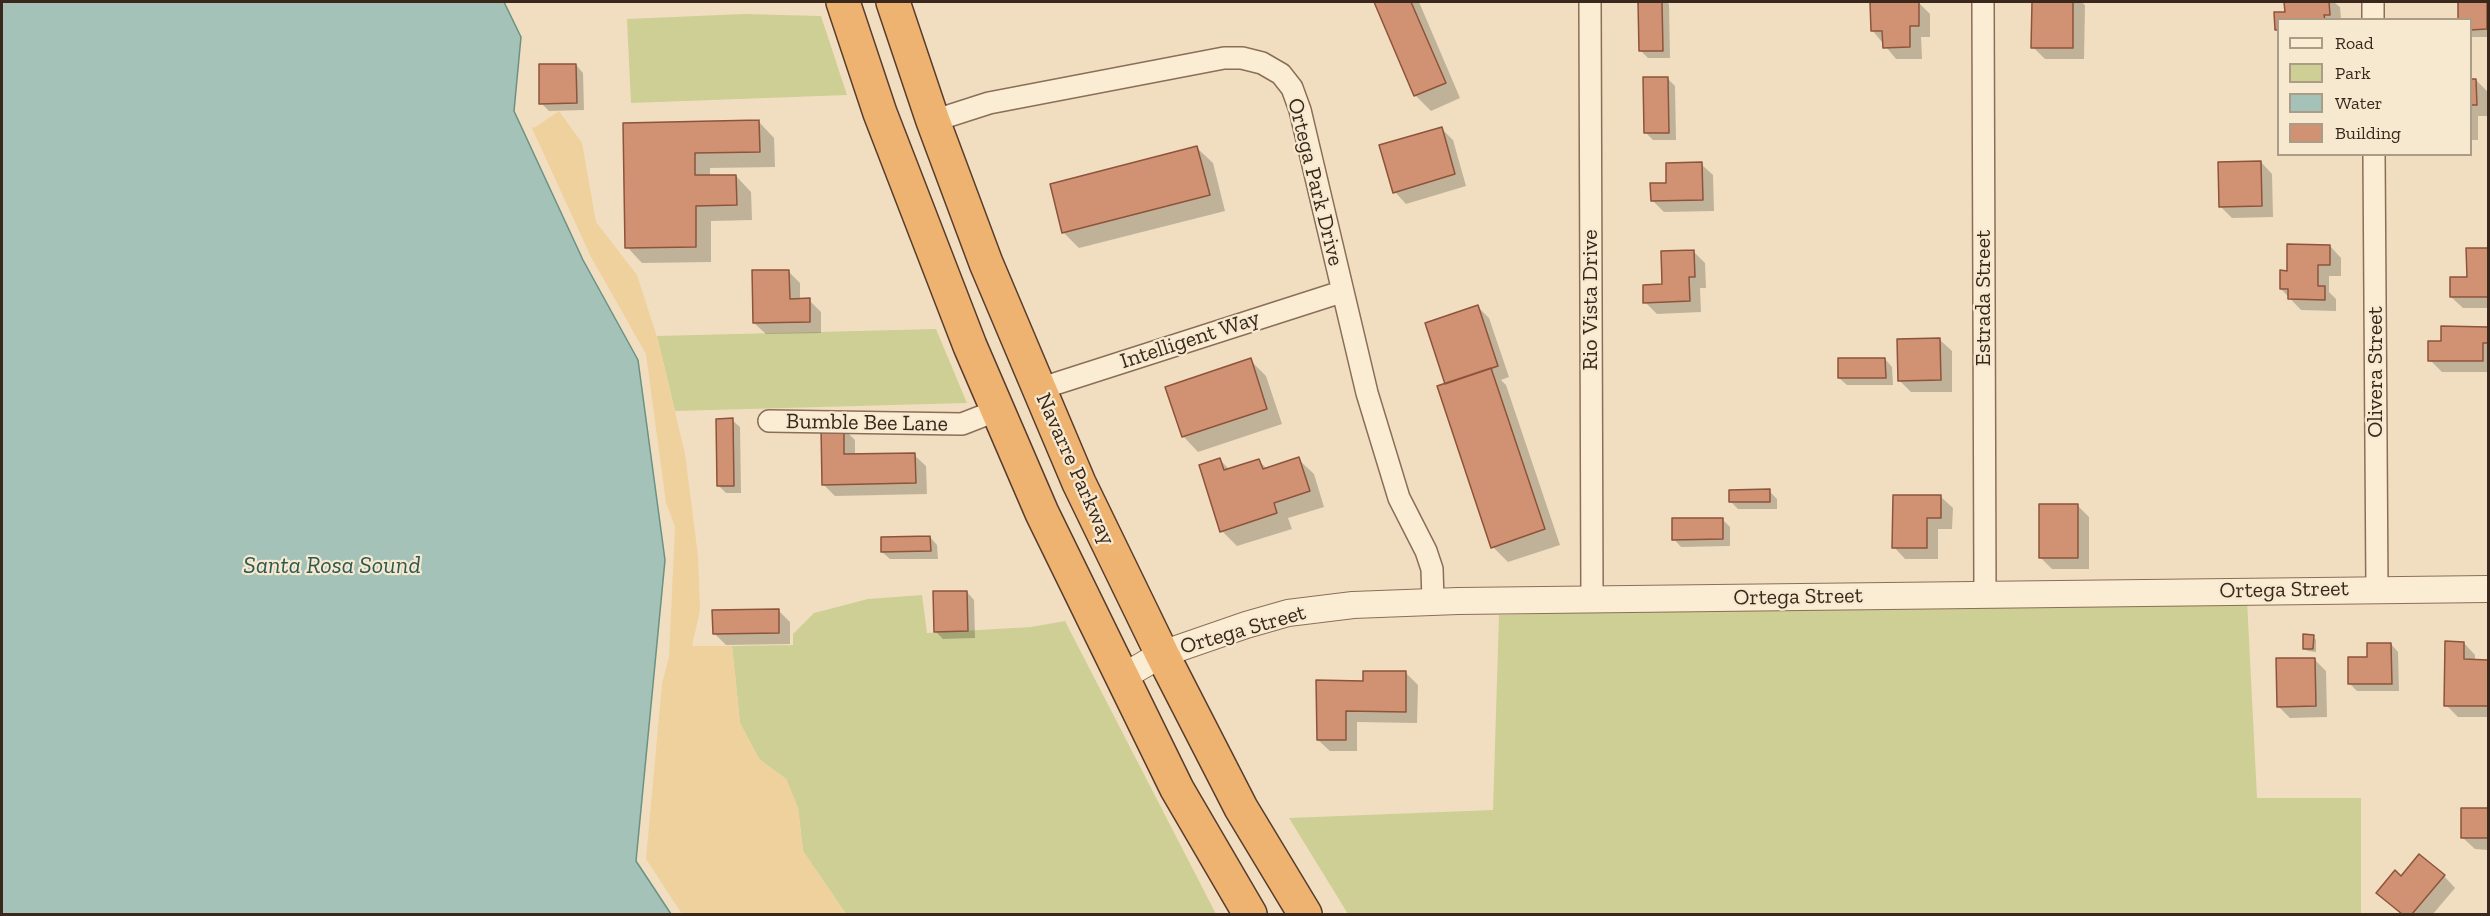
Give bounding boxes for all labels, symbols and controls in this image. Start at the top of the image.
legend [2277,18,2472,156]
text: Road [2335,32,2374,54]
text: Park [2335,62,2371,84]
text: Water [2335,92,2382,114]
street label: Ortega Park Drive [1281,95,1349,269]
text: Building [2335,122,2401,144]
street label: Rio Vista Drive [1578,229,1604,371]
street label: Estrada Street [1971,230,1997,366]
street label: Intelligent Way [1117,305,1263,375]
street label: Olivera Street [2363,306,2389,438]
street label: Navarre Parkway [1030,389,1120,549]
street label: Bumble Bee Lane [786,408,948,438]
water label: Santa Rosa Sound [243,552,421,580]
street label: Ortega Street [2219,576,2349,604]
street label: Ortega Street [1733,583,1863,611]
street label: Ortega Street [1177,599,1309,661]

